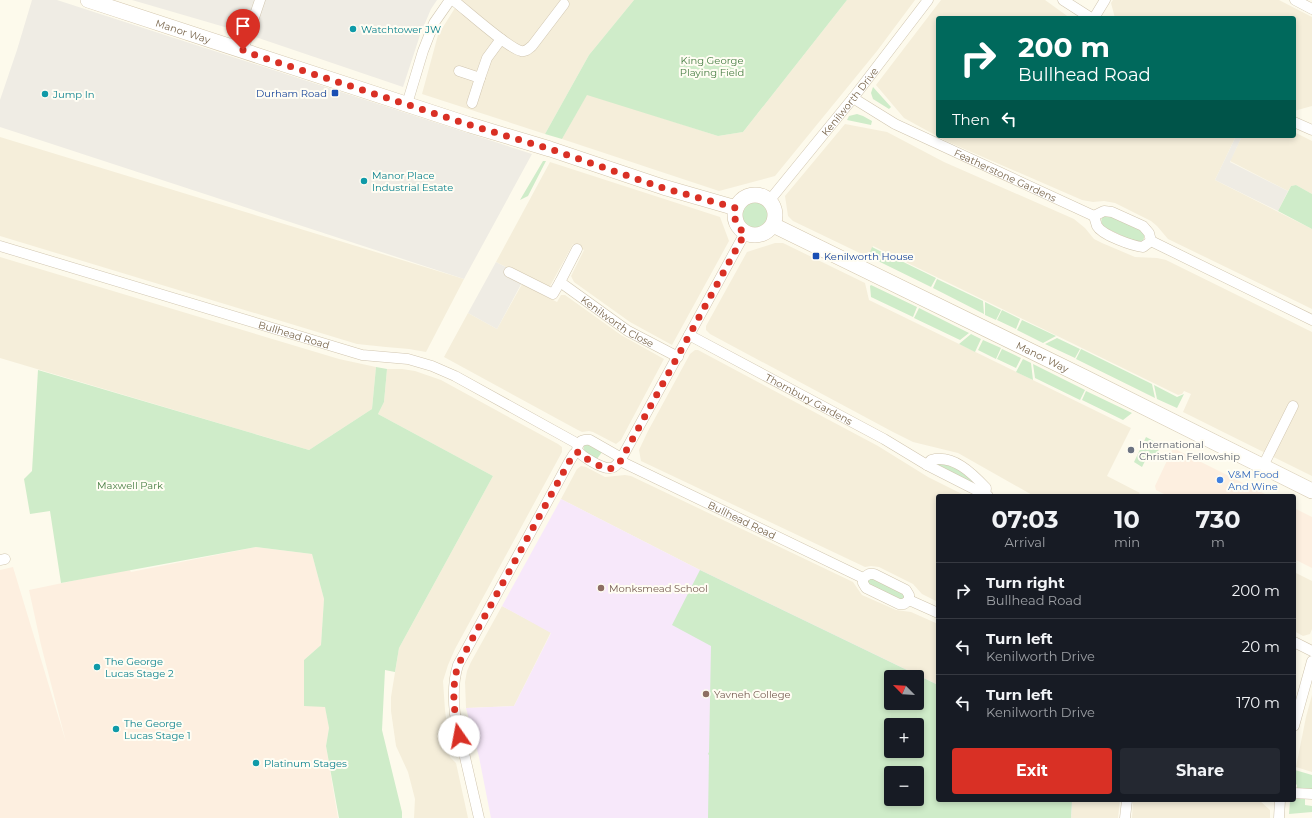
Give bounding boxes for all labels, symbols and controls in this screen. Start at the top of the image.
pin [226,9,260,50]
icon: arrive [232,15,254,37]
street label: Manor Way [154,17,212,47]
place label: Watchtower JW [361,23,441,36]
marker: Watchtower JW [348,24,358,34]
text: 200 m [1018,30,1110,64]
icon: right [952,32,1004,84]
park label: King George Playing Field [680,54,744,79]
text: Bullhead Road [1018,64,1151,86]
street label: Kenilworth Drive [819,65,881,139]
place label: Durham Road [256,87,327,100]
place label: Jump In [52,88,95,101]
marker: Durham Road [330,88,340,98]
marker: Jump In [40,89,50,99]
icon: left [998,108,1020,130]
text: Then [952,110,990,129]
street label: Featherstone Gardens [952,146,1059,205]
place label: Manor Place Industrial Estate [372,169,453,194]
marker: Manor Place Industrial Estate [359,176,369,186]
place label: Kenilworth House [824,250,914,263]
marker: Kenilworth House [811,251,821,261]
street label: Kenilworth Close [578,293,656,350]
street label: Bullhead Road [257,318,331,352]
street label: Manor Way [1014,339,1071,376]
street label: Thornbury Gardens [763,371,855,428]
place label: International Christian Fellowship [1139,438,1240,463]
marker: International Christian Fellowship [1126,445,1136,455]
place label: V&M Food And Wine [1228,468,1279,493]
marker: V&M Food And Wine [1215,475,1225,485]
park label: Maxwell Park [97,479,163,492]
street label: Bullhead Road [706,498,778,542]
text: 07:03 [991,505,1059,534]
text: 10 [1114,505,1140,534]
text: 730 [1195,505,1241,534]
text: Arrival [1004,534,1045,550]
text: min [1114,534,1140,550]
text: m [1211,534,1225,550]
text: Turn right [986,573,1065,592]
icon: right [952,580,974,602]
text: 200 m [1232,581,1280,600]
place label: Monksmead School [609,582,708,595]
marker: Monksmead School [596,583,606,593]
text: Bullhead Road [986,592,1082,608]
text: Turn left [986,629,1053,648]
icon: left [952,636,974,658]
text: 20 m [1242,637,1280,656]
text: Kenilworth Drive [986,648,1095,664]
place label: The George Lucas Stage 2 [105,655,174,680]
marker: The George Lucas Stage 2 [92,662,102,672]
north arrow [884,670,924,710]
map controls [884,670,924,806]
text: Turn left [986,685,1053,704]
place label: Yavneh College [714,688,791,701]
marker: Yavneh College [701,689,711,699]
icon: left [952,692,974,714]
text: 170 m [1236,693,1280,712]
text: Kenilworth Drive [986,704,1095,720]
position arrow [438,715,480,757]
place label: The George Lucas Stage 1 [124,717,191,742]
button: + [884,718,924,758]
marker: The George Lucas Stage 1 [111,724,121,734]
button: Exit [952,748,1112,794]
button: Share [1120,748,1280,794]
place label: Platinum Stages [264,757,347,770]
marker: Platinum Stages [251,758,261,768]
button: − [884,766,924,806]

